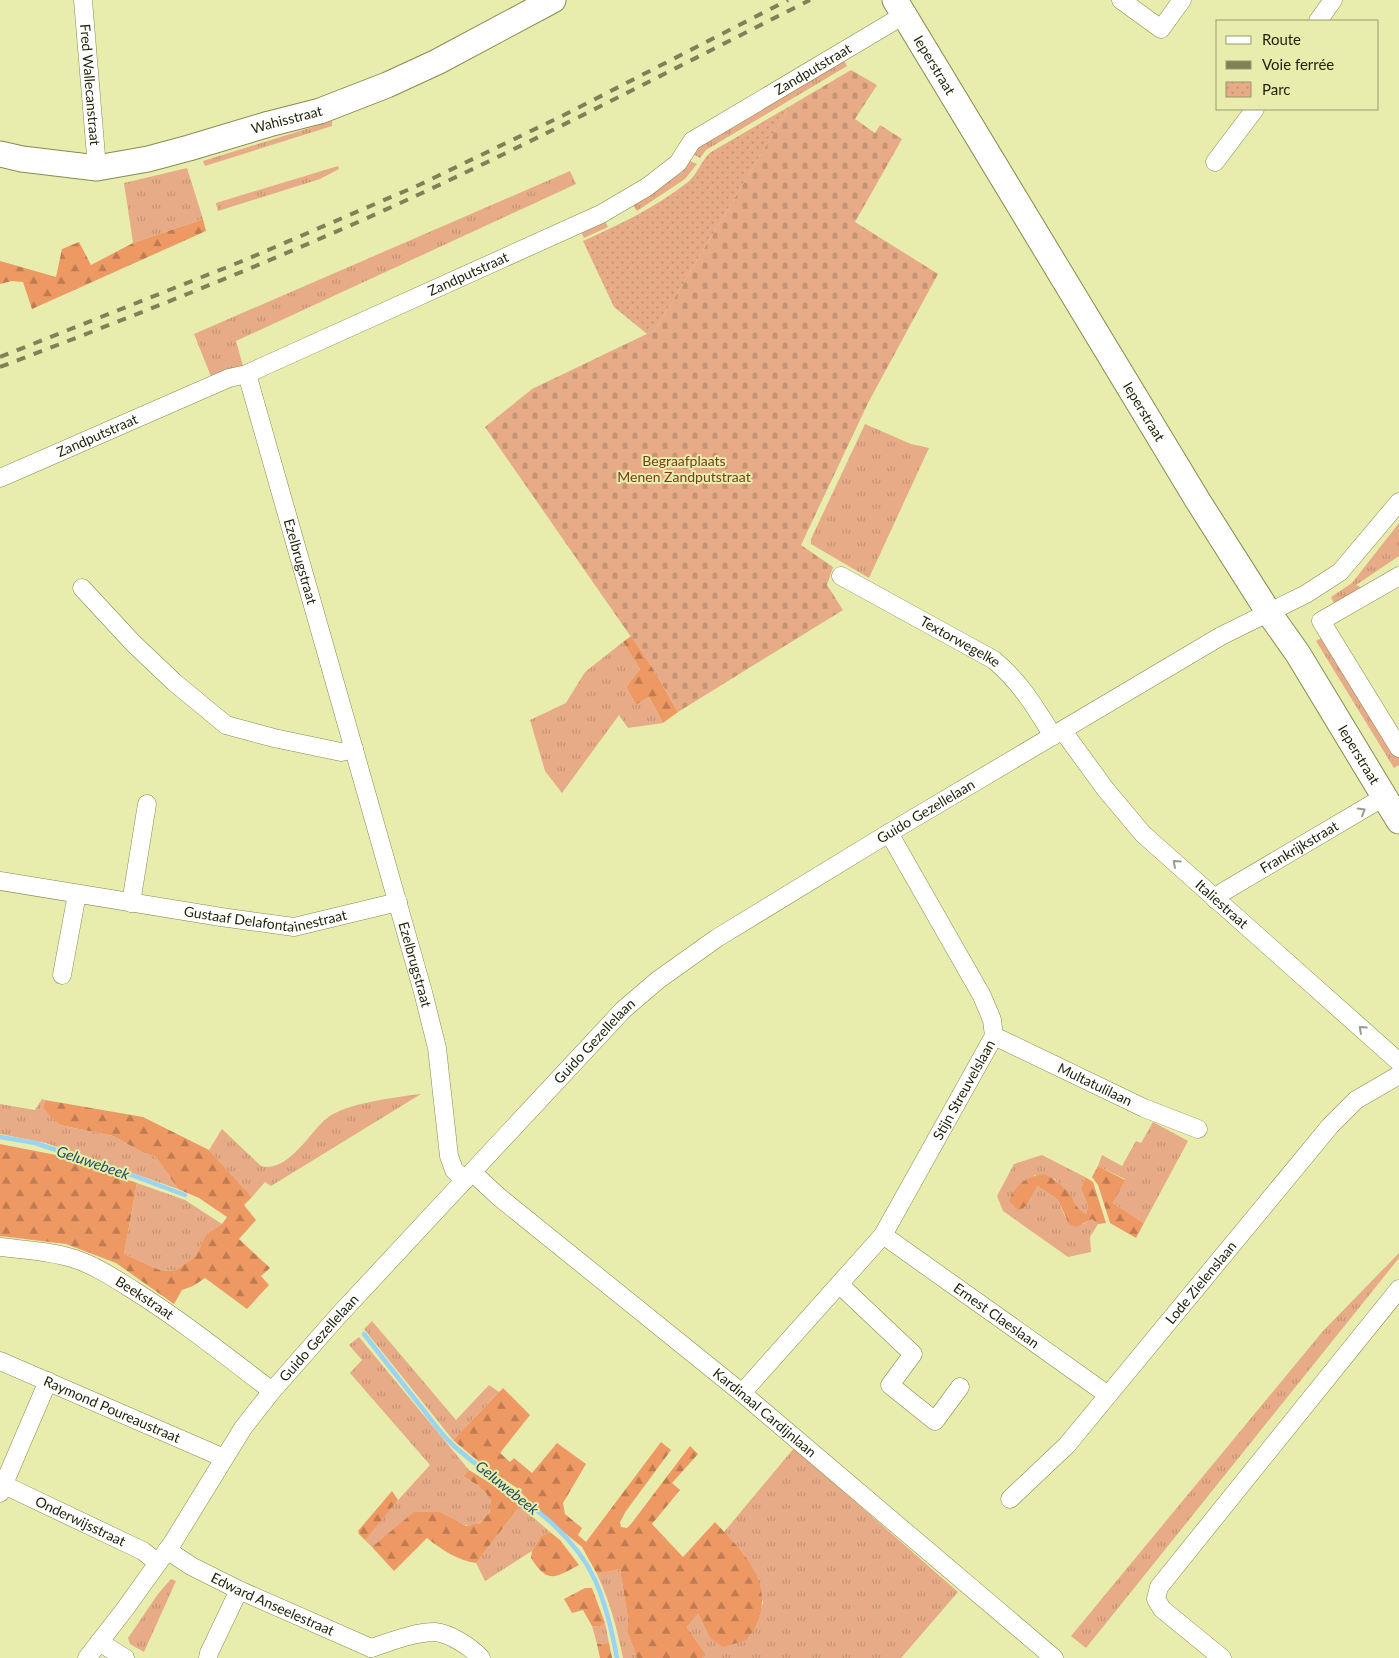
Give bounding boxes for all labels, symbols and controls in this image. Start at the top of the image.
legend [1216,20,1379,110]
street label: Fred Wallecanstraat [77,23,104,146]
text: Route [1262,30,1301,48]
street label: Ieperstraat [910,32,959,98]
street label: Zandputstraat [771,39,854,98]
text: Voie ferrée [1262,55,1334,73]
text: Parc [1262,80,1291,98]
street label: Wahisstraat [249,102,324,137]
street label: Zandputstraat [425,248,511,299]
street label: Ieperstraat [1120,379,1169,444]
street label: Zandputstraat [54,410,140,460]
park label: Begraafplaats Menen Zandputstraat [617,452,751,485]
street label: Ezelbrugstraat [281,517,321,606]
street label: Textorwegelke [917,612,1005,670]
street label: Ieperstraat [1335,722,1384,787]
street label: Guido Gezellelaan [873,775,977,846]
one-way arrow [1357,807,1366,817]
street label: Frankrijkstraat [1257,817,1341,876]
one-way arrow [1172,860,1181,869]
street label: Italiestraat [1192,876,1252,932]
street label: Gustaaf Delafontainestraat [183,902,348,935]
street label: Ezelbrugstraat [395,920,435,1009]
street label: Guido Gezellelaan [550,995,638,1087]
one-way arrow [1359,1026,1368,1035]
street label: Stijn Streuvelslaan [929,1037,998,1143]
street label: Multatulilaan [1055,1059,1135,1109]
water label: Geluwebeek [55,1141,133,1183]
street label: Lode Zielenslaan [1161,1237,1240,1327]
street label: Beekstraat [113,1272,177,1323]
street label: Ernest Claeslaan [950,1279,1043,1351]
street label: Guido Gezellelaan [275,1291,362,1385]
street label: Kardinaal Cardijnlaan [710,1364,820,1460]
street label: Raymond Poureaustraat [41,1372,183,1446]
water label: Geluwebeek [472,1456,543,1519]
street label: Onderwijsstraat [33,1492,128,1549]
street label: Edward Anseelestraat [209,1568,337,1639]

